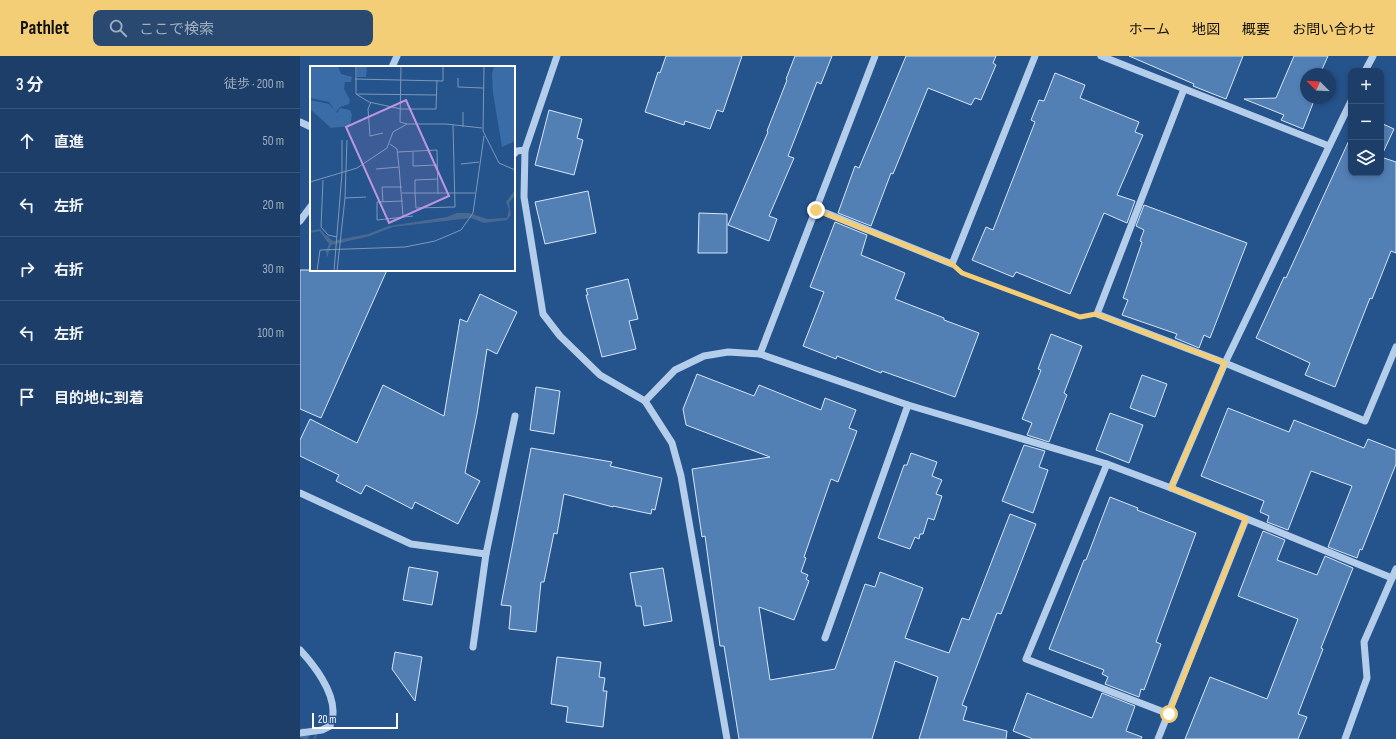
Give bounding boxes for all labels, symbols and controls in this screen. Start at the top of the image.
search box [93,10,373,46]
text: Pathlet [20,17,69,40]
icon: search [107,17,129,39]
text: ここで検索 [139,20,214,39]
text: ホーム [1128,21,1170,38]
text: 地図 [1192,21,1220,38]
text: 概要 [1242,21,1270,38]
text: お問い合わせ [1292,21,1376,38]
inset map [310,66,515,271]
north arrow [1300,68,1336,104]
map controls [1348,68,1384,176]
button: + [1348,68,1384,104]
text: 3 分 [16,75,43,95]
text: 徒歩 · 200 m [224,76,284,92]
button: − [1348,104,1384,140]
icon: ahead [16,130,38,152]
text: 直進 [54,133,84,152]
text: 50 m [263,133,284,149]
button: layers [1348,140,1384,176]
icon: left [16,194,38,216]
text: 左折 [54,197,84,216]
text: 20 m [262,197,284,213]
route end [807,201,825,219]
icon: right [16,258,38,280]
text: 右折 [54,261,84,280]
text: 30 m [262,261,284,277]
icon: left [16,322,38,344]
text: 左折 [54,325,84,344]
text: 100 m [257,325,284,341]
icon: arrive [16,386,38,408]
text: 目的地に到着 [54,389,144,408]
route start [1160,705,1178,723]
scale bar [312,711,398,730]
text: 20 m [318,713,336,726]

